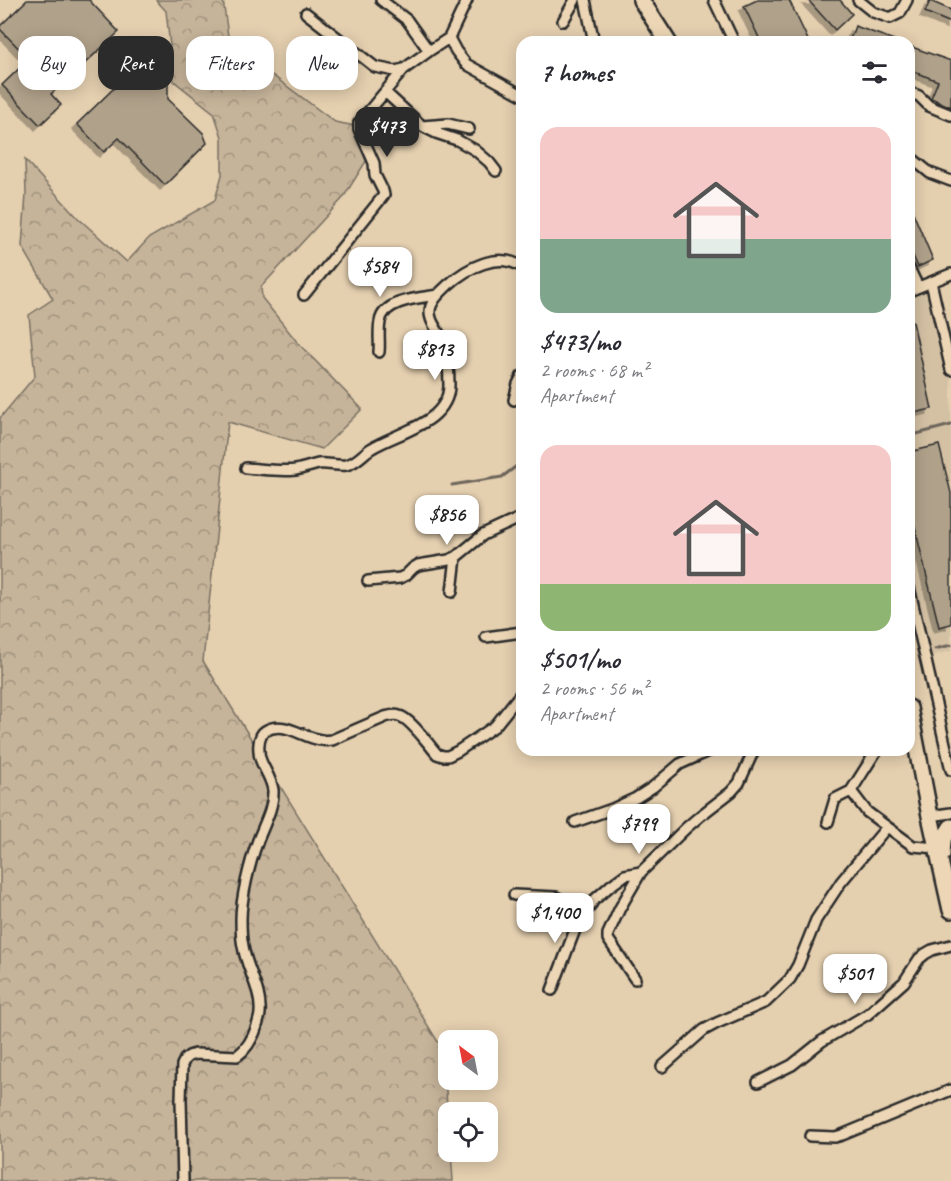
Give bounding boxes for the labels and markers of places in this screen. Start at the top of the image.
pin: $473 [351,107,423,158]
pin: $584 [344,247,416,298]
pin: $813 [399,330,471,381]
pin: $856 [411,495,483,546]
pin: $799 [603,804,675,855]
pin: $1,400 [506,893,604,944]
pin: $501 [819,954,891,1005]

